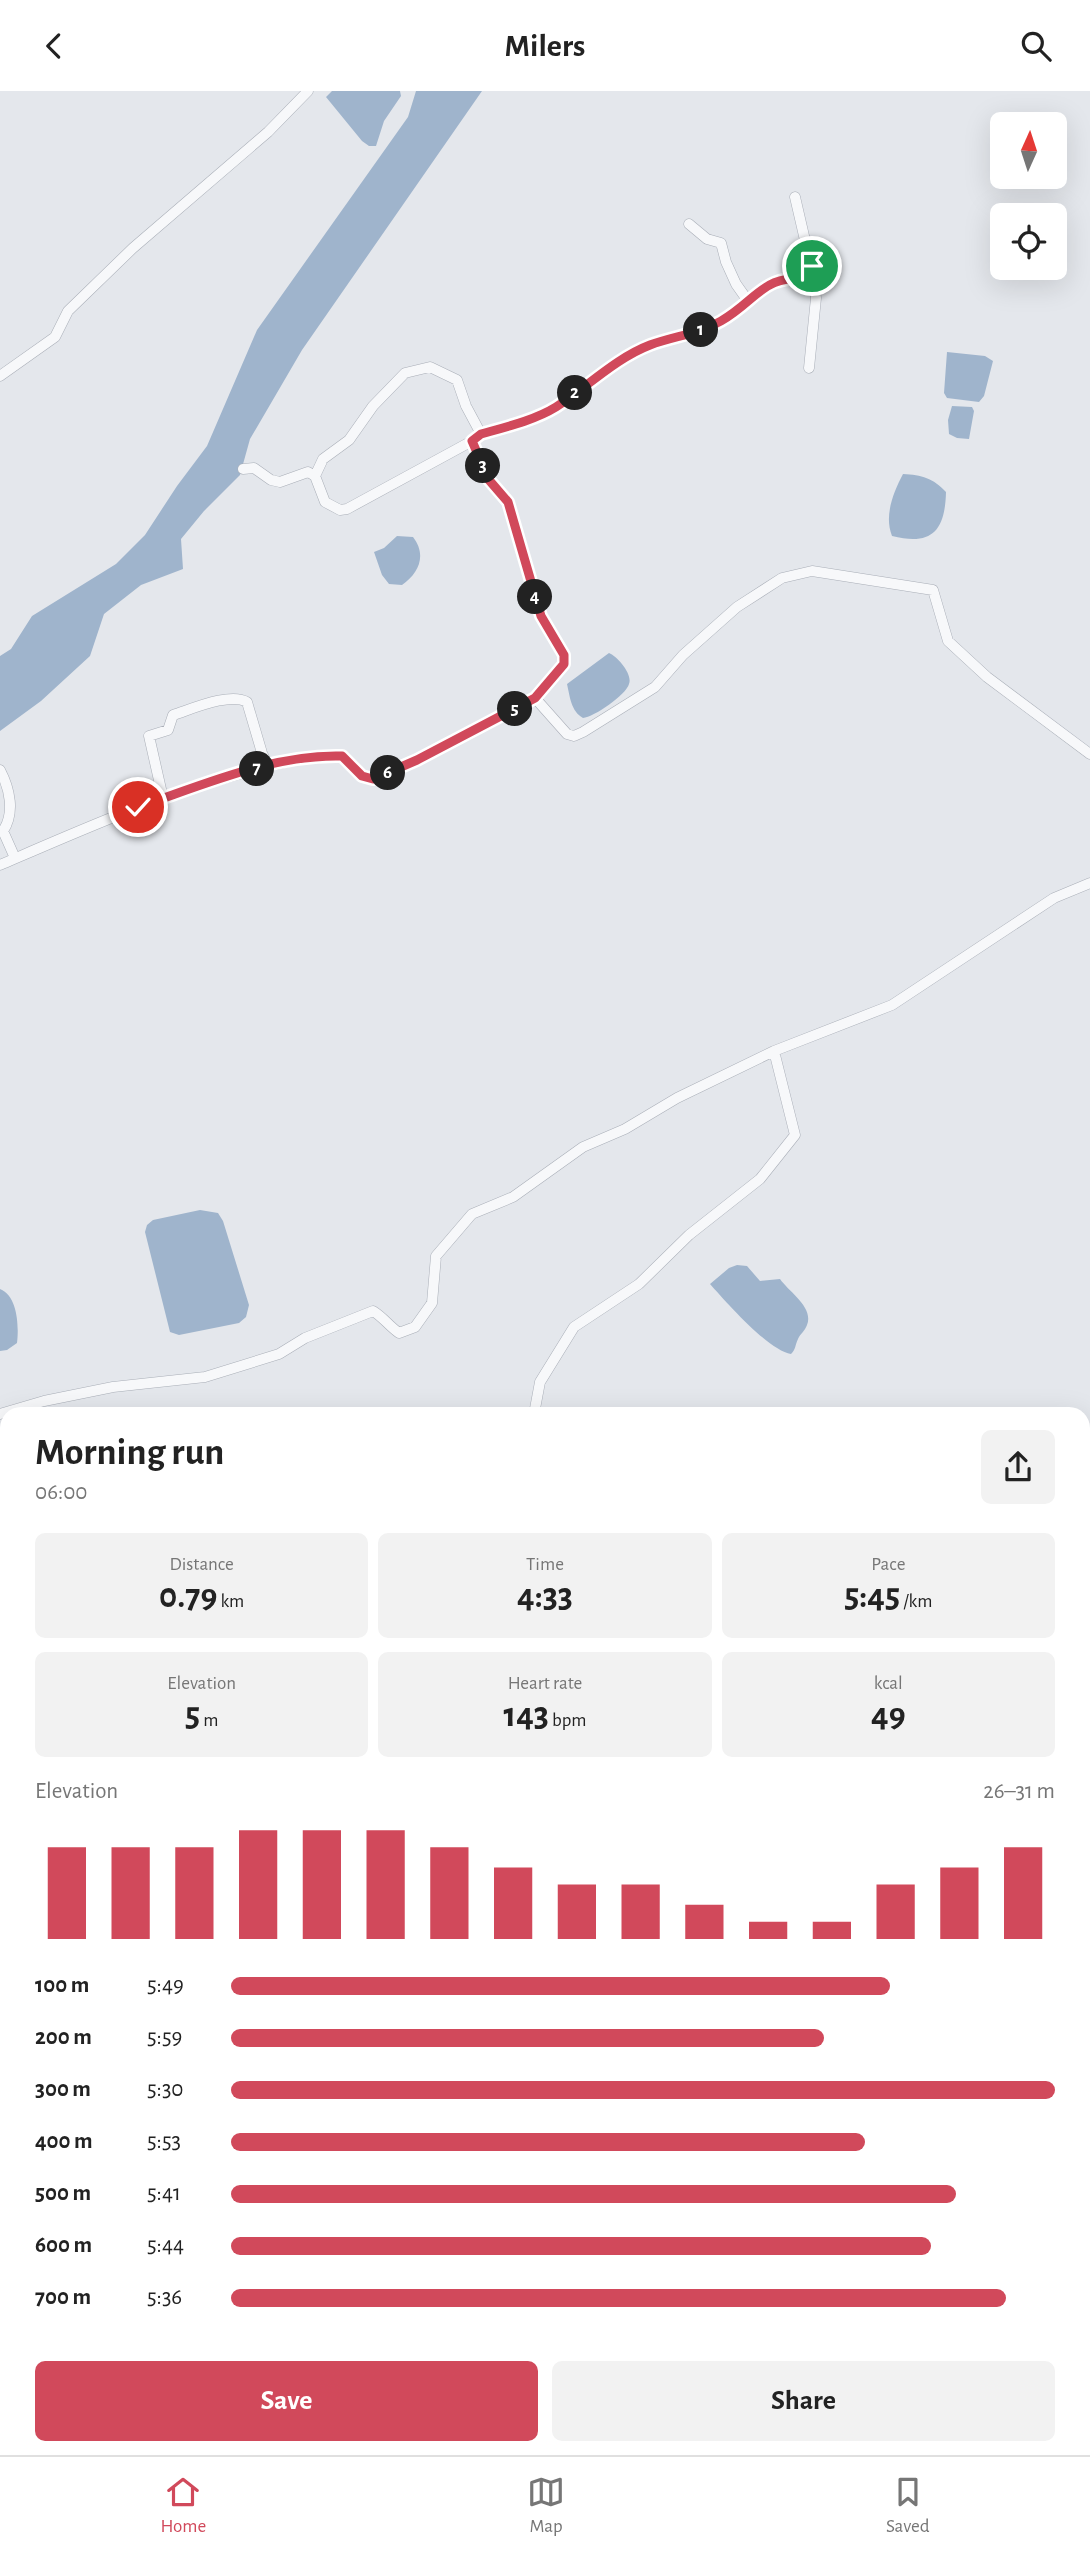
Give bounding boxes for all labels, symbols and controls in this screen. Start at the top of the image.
icon: back [35,27,73,65]
icon: search [1017,27,1055,65]
text: Milers [505,30,585,62]
north arrow [990,112,1068,189]
map controls [990,112,1067,280]
button: locate [990,203,1067,280]
pin [782,236,842,296]
icon: arrive [793,247,831,285]
pin: 1 [684,313,718,347]
text: 1 [697,320,704,339]
pin: 2 [558,375,592,411]
text: 2 [570,383,579,402]
pin: 3 [466,449,500,483]
text: 3 [478,456,487,475]
pin: 4 [518,580,552,615]
text: 4 [530,587,539,606]
pin: 5 [498,691,532,727]
text: 5 [510,699,519,718]
pin: 7 [240,751,274,787]
pin: 6 [370,755,406,791]
text: 7 [252,759,261,778]
text: 6 [383,763,392,782]
pin [108,777,168,837]
icon: check [119,788,157,826]
button: share [981,1430,1055,1504]
text: Morning run [35,1434,224,1472]
text: 06:00 [35,1481,88,1504]
text: Distance [169,1555,234,1574]
text: Time [526,1555,564,1574]
text: Pace [871,1555,905,1574]
text: 0.79 [159,1579,217,1614]
text: 4:33 [517,1579,573,1614]
text: 5:45 [844,1579,900,1614]
text: km [217,1592,244,1611]
text: /km [900,1592,932,1611]
text: Elevation [167,1674,236,1693]
text: Heart rate [508,1674,582,1693]
text: kcal [874,1674,903,1693]
text: 5 [185,1698,200,1733]
text: 143 [504,1698,549,1733]
text: 49 [871,1698,906,1733]
text: m [200,1711,218,1730]
text: bpm [549,1711,586,1730]
text: Elevation [35,1780,118,1803]
text: 26–31 m [983,1780,1055,1803]
text: 100 m [35,1974,89,1997]
text: 5:49 [147,1974,184,1997]
text: 200 m [35,2026,92,2049]
text: 5:59 [147,2026,182,2049]
text: 300 m [35,2078,91,2101]
text: 5:30 [147,2078,184,2101]
text: 400 m [35,2130,93,2153]
text: 5:53 [147,2130,181,2153]
text: 500 m [35,2182,91,2205]
text: 5:41 [147,2182,181,2205]
text: 600 m [35,2234,92,2257]
text: 5:44 [147,2234,184,2257]
text: 700 m [35,2286,91,2309]
text: 5:36 [147,2286,182,2309]
button: Save [35,2361,538,2441]
button: Share [552,2361,1055,2441]
tab: Home [160,2473,206,2538]
tab: Map [527,2473,565,2538]
tab: Saved [886,2473,930,2538]

